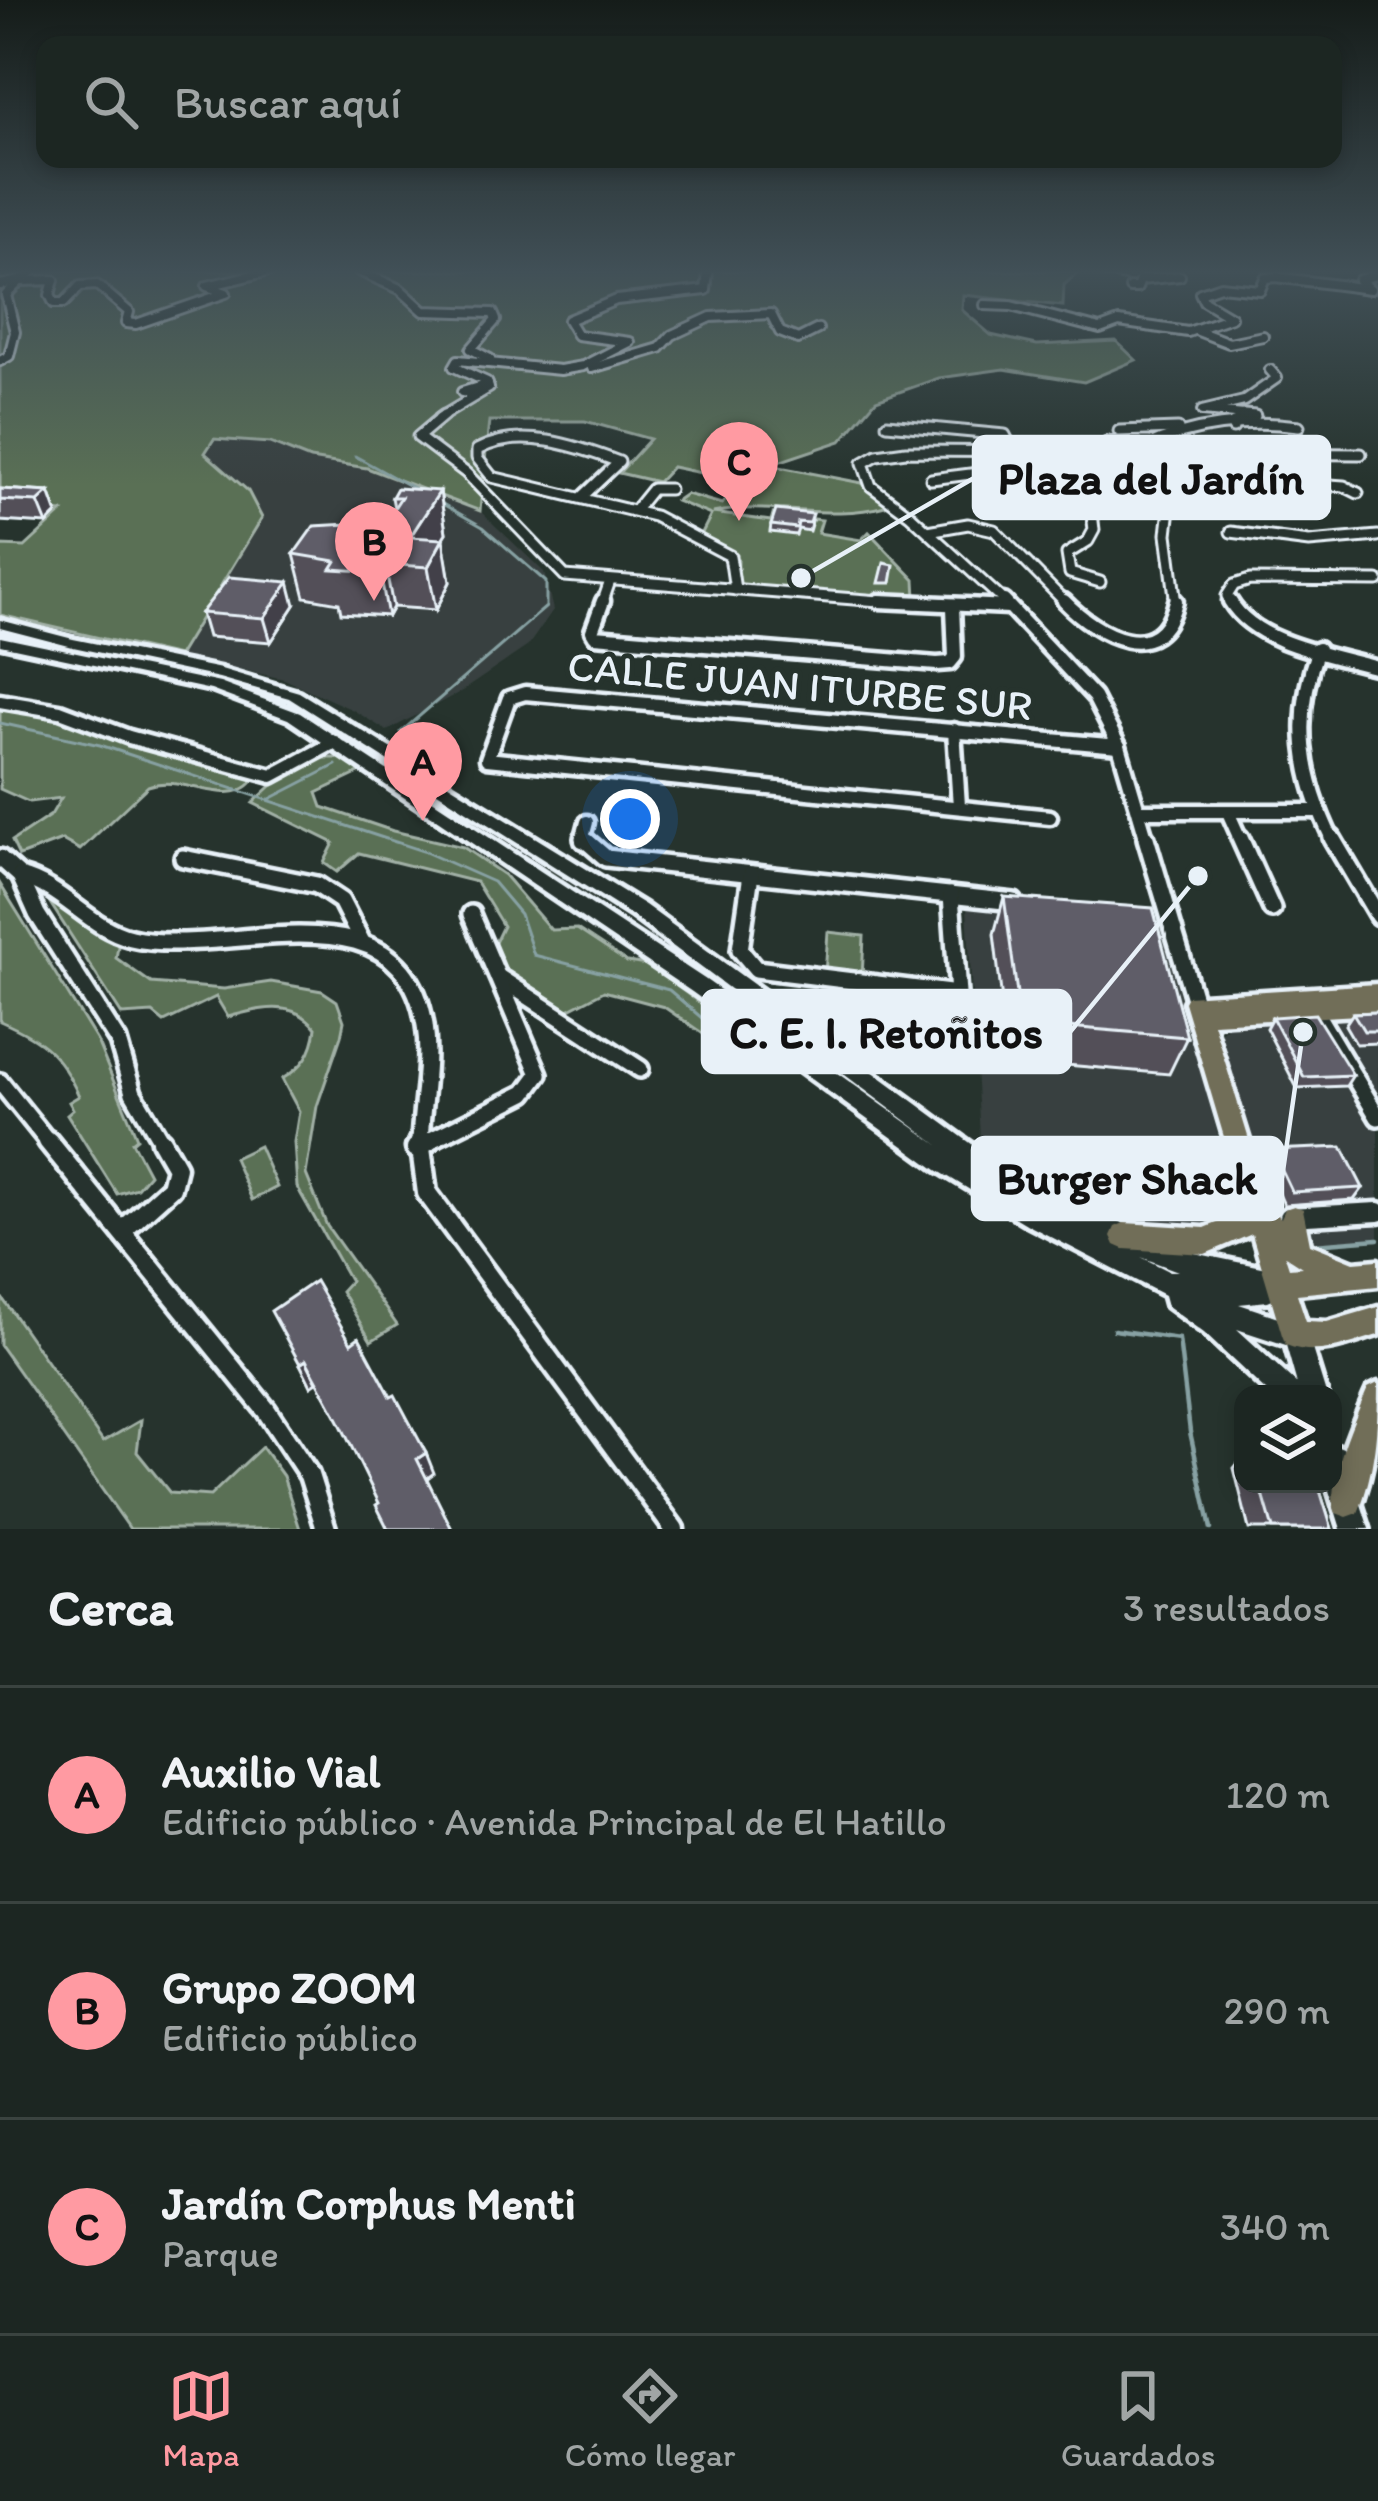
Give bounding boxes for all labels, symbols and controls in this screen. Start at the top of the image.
search box [36,36,1342,168]
icon: search [78,69,144,135]
text: Buscar aquí [174,75,401,129]
pin: C [700,422,778,521]
callout: Plaza del Jardín [974,437,1329,518]
text: Plaza del Jardín [998,451,1305,505]
pin: B [335,502,413,601]
street label: CALLE JUAN ITURBE SUR [566,640,1034,731]
pin: A [384,722,462,821]
your location [600,789,660,849]
callout: C. E. I. Retoñitos [703,991,1070,1072]
text: C. E. I. Retoñitos [729,1005,1043,1059]
callout: Burger Shack [973,1138,1282,1219]
text: Burger Shack [997,1151,1258,1205]
map controls [1234,1385,1342,1493]
button: layers [1234,1385,1342,1493]
text: Cerca [48,1577,174,1638]
text: 3 resultados [1123,1584,1330,1631]
text: Auxilio Vial [162,1744,381,1798]
text: A [75,1771,99,1818]
text: 120 m [1226,1771,1330,1818]
text: Edificio público · Avenida Principal de El Hatillo [162,1798,947,1845]
text: Grupo ZOOM [162,1960,417,2014]
text: B [74,1987,100,2034]
text: 290 m [1223,1987,1330,2034]
text: Edificio público [162,2014,418,2061]
text: Jardín Corphus Menti [162,2176,576,2230]
text: C [74,2203,100,2250]
text: 340 m [1220,2203,1330,2250]
text: Parque [162,2230,279,2277]
tab: Mapa [163,2363,239,2474]
tab: Cómo llegar [565,2363,736,2474]
tab: Guardados [1061,2363,1215,2474]

